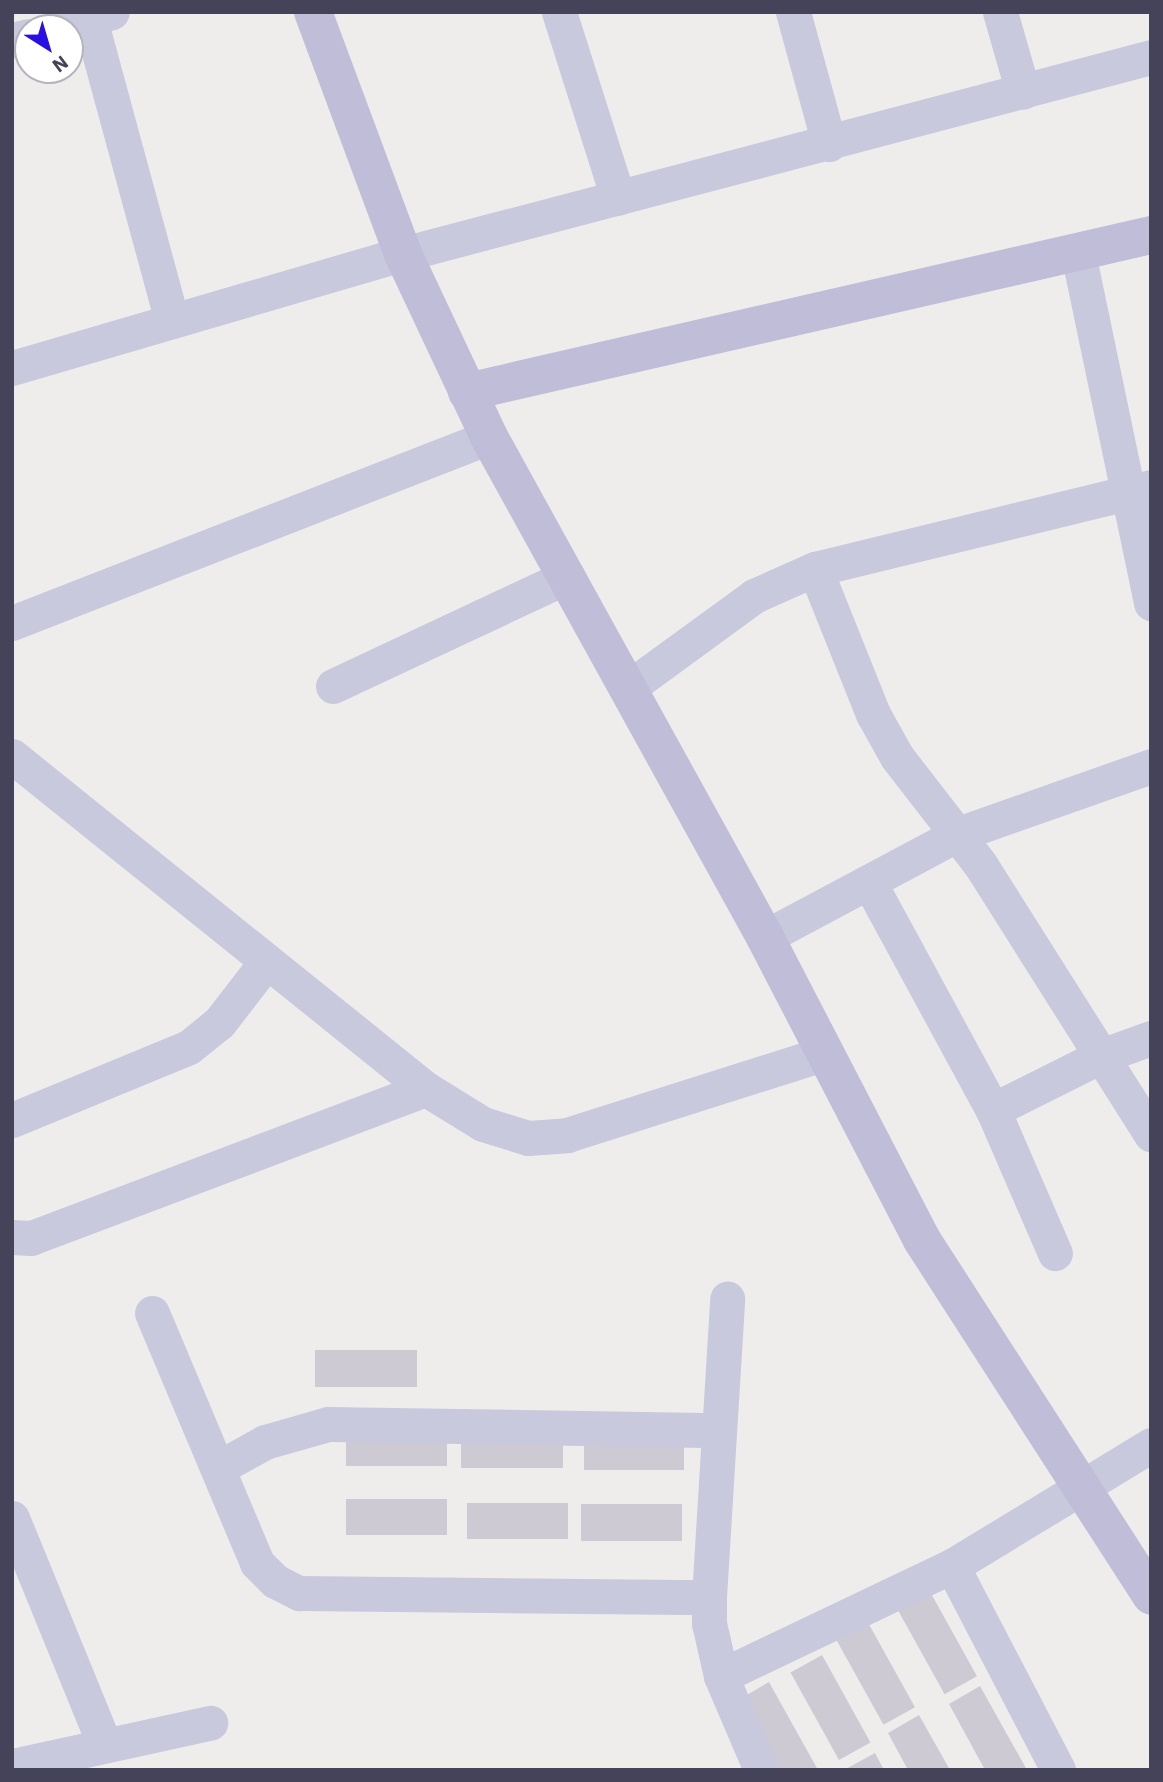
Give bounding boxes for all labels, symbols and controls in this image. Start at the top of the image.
north arrow [14,14,84,84]
text: N [48,50,73,78]

